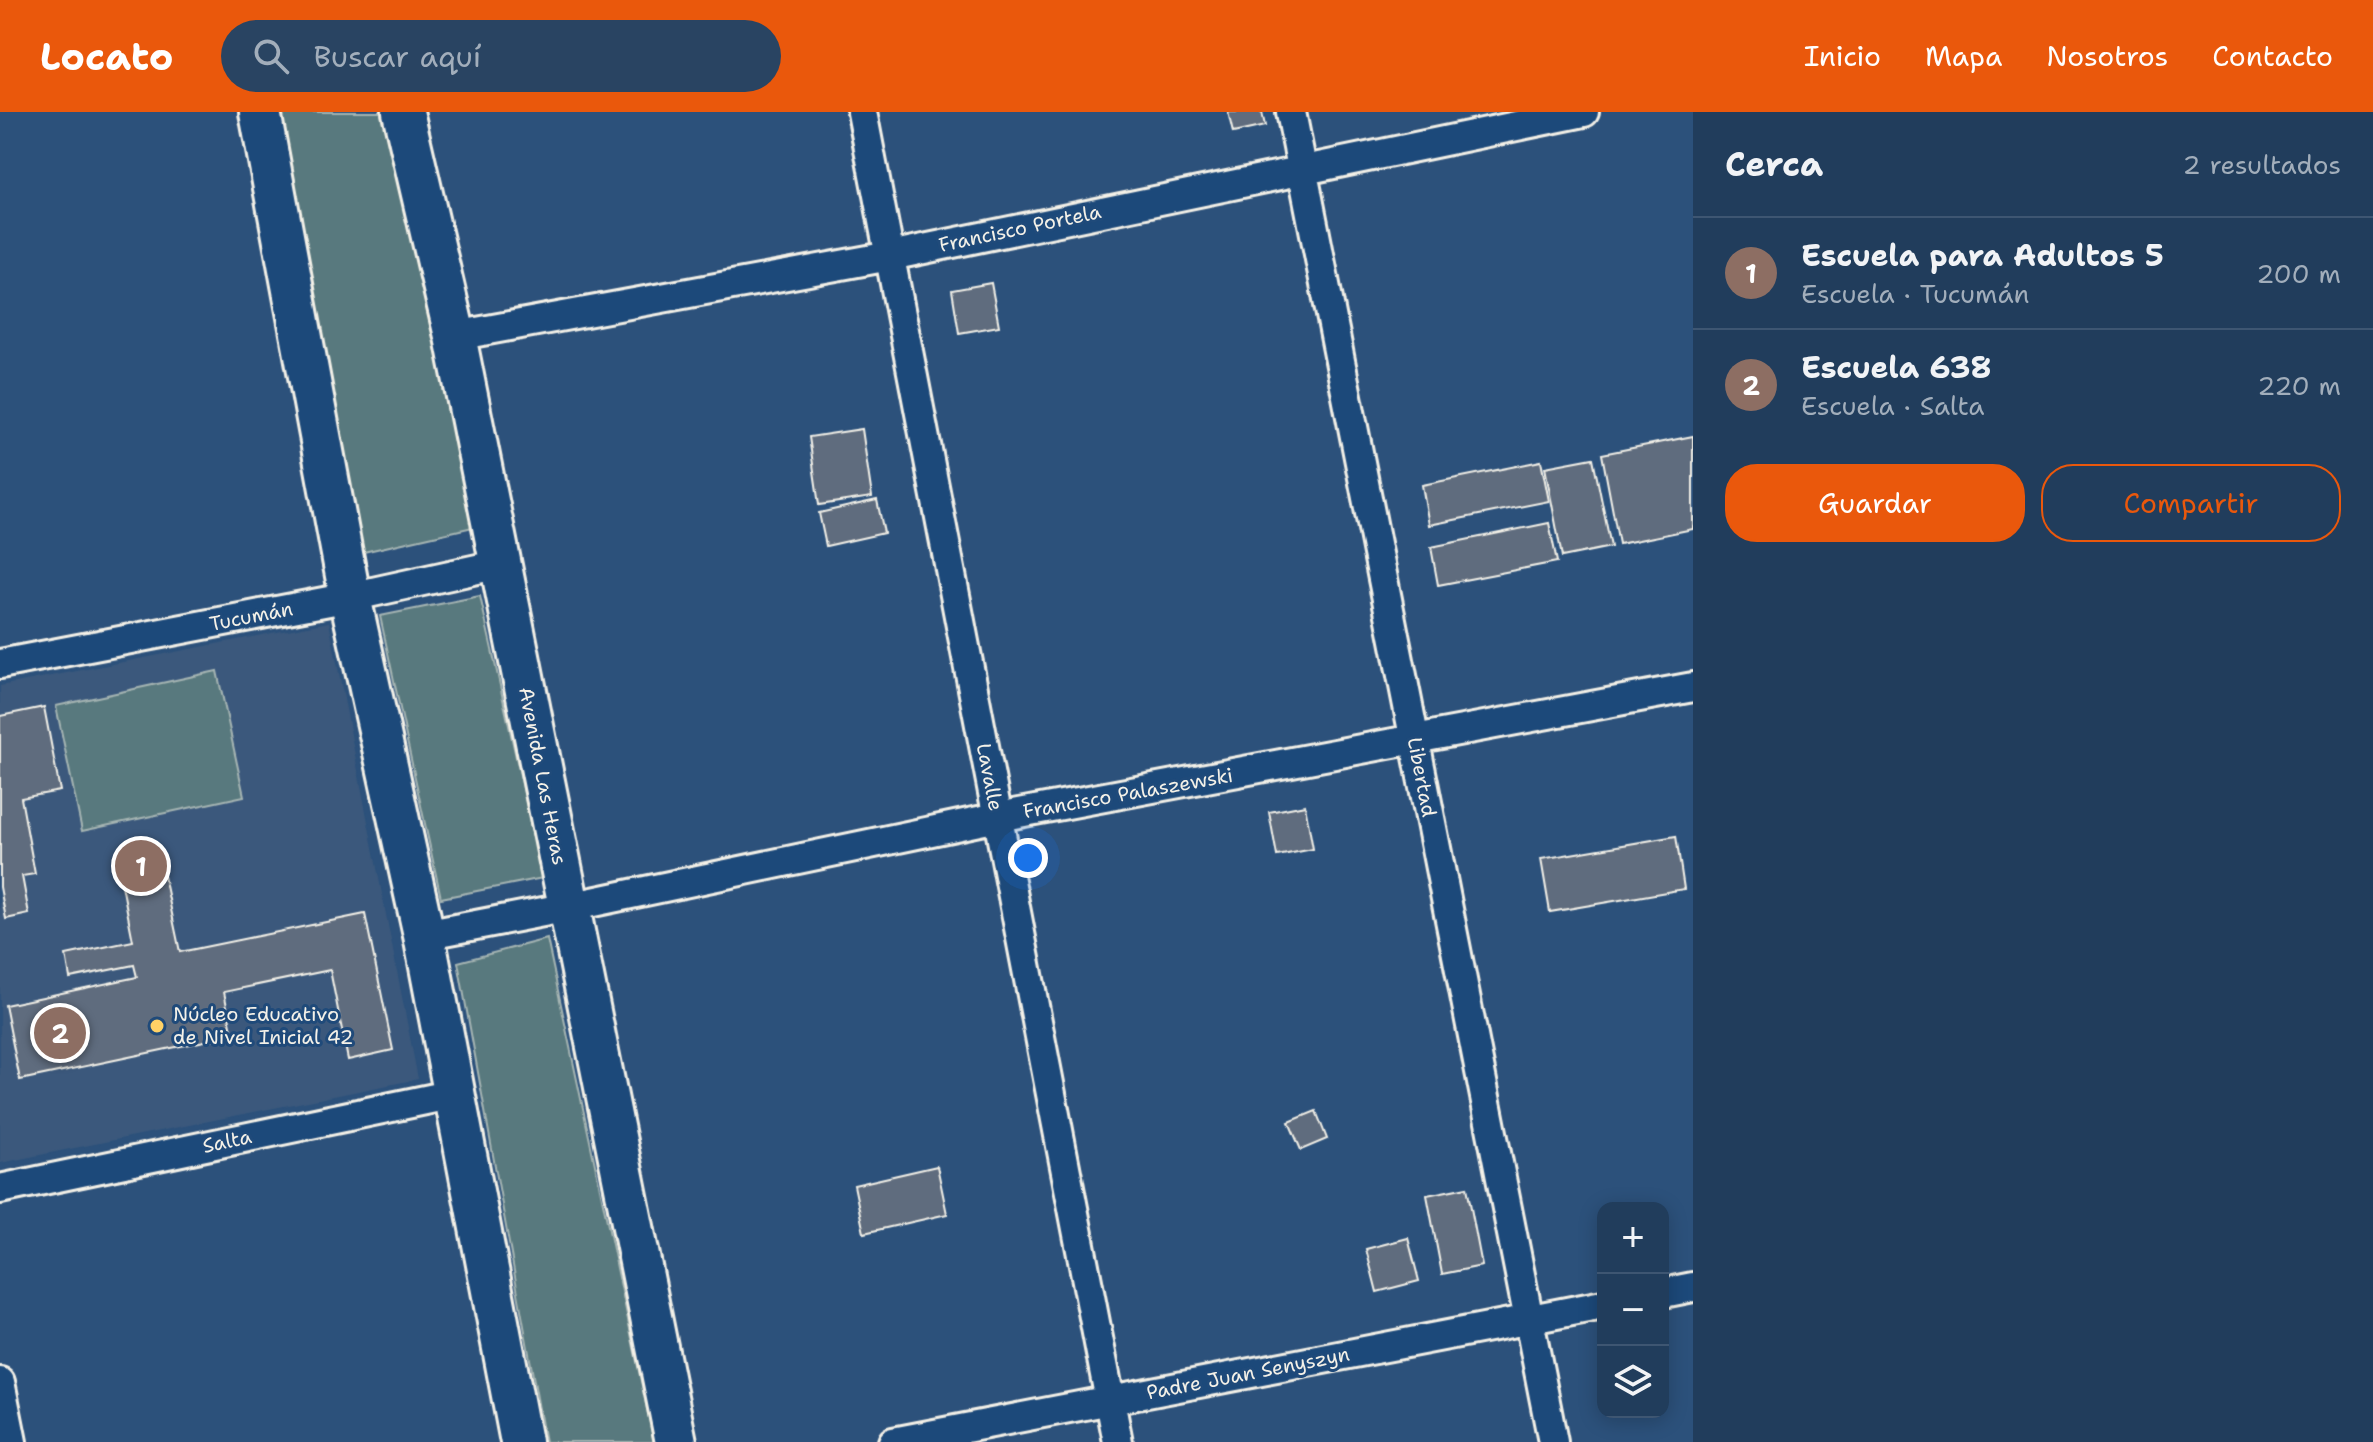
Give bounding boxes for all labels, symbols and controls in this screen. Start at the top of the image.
search box [221,20,781,92]
text: Locato [40,31,173,82]
icon: search [249,34,293,78]
text: Buscar aquí [313,36,481,77]
text: Inicio [1804,37,1881,75]
text: Mapa [1925,37,2002,75]
text: Nosotros [2046,37,2168,75]
text: Contacto [2212,37,2333,75]
text: Cerca [1725,141,1823,187]
text: 2 resultados [2182,147,2341,182]
street label: Francisco Portela [936,198,1104,258]
text: Escuela para Adultos 5 [1801,235,2164,276]
text: 1 [1745,256,1757,291]
text: 200 m [2256,256,2341,291]
text: Escuela · Tucumán [1801,276,2029,311]
text: Escuela 638 [1801,347,1991,388]
text: 2 [1742,368,1760,403]
text: 220 m [2257,368,2341,403]
text: Escuela · Salta [1801,388,1984,423]
button: Guardar [1725,464,2025,542]
button: Compartir [2041,464,2341,542]
street label: Tucumán [207,595,295,637]
street label: Avenida Las Heras [513,685,573,867]
street label: Libertad [1402,735,1443,819]
street label: Lavalle [971,741,1009,813]
street label: Francisco Palaszewski [1021,762,1235,824]
pin: 1 [115,836,167,896]
your location [1008,838,1048,878]
place label: Núcleo Educativo de Nivel Inicial 42 [173,1001,353,1050]
pin: 2 [34,1003,86,1063]
marker: Núcleo Educativo de Nivel Inicial 42 [148,1017,166,1035]
street label: Salta [200,1123,255,1159]
map controls [1597,1202,1669,1418]
button: + [1597,1202,1669,1274]
button: − [1597,1274,1669,1346]
street label: Padre Juan Senyszyn [1144,1341,1352,1405]
button: layers [1597,1346,1669,1418]

